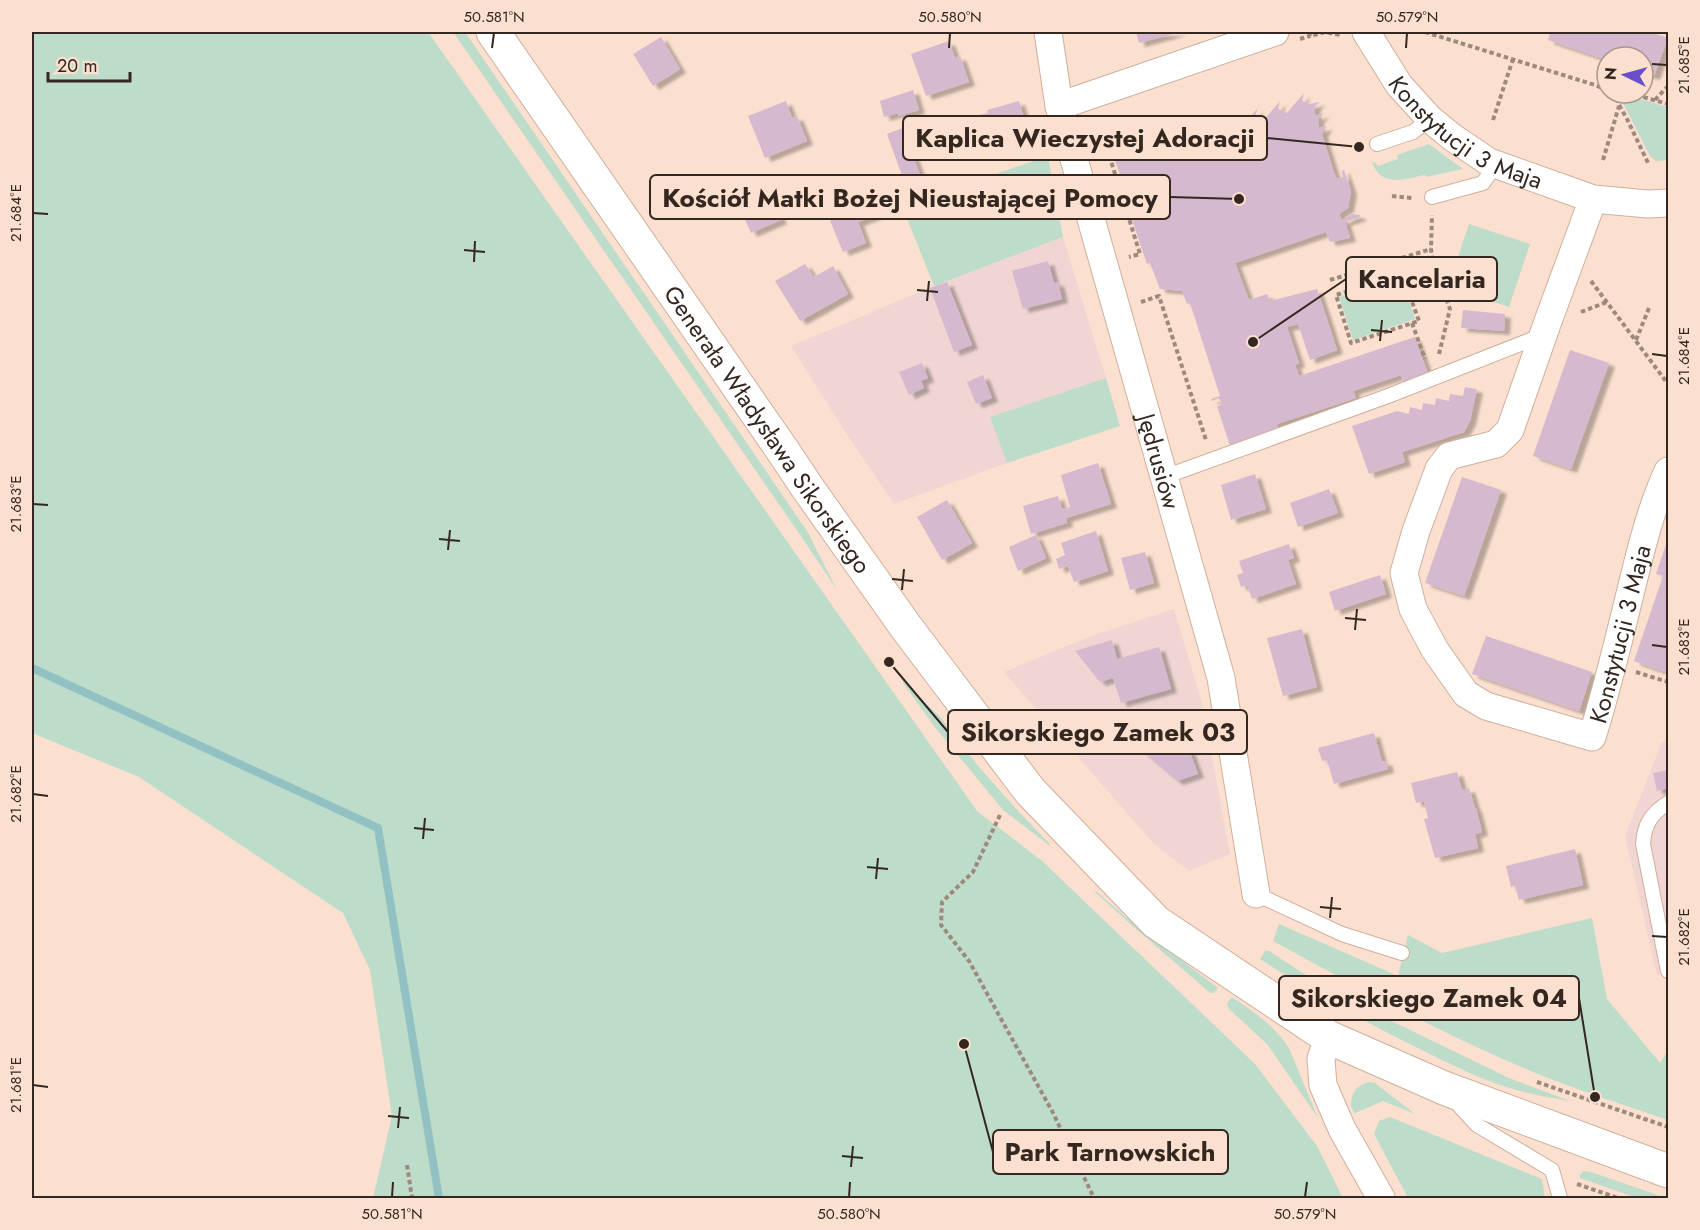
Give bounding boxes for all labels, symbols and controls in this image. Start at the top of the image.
text: 50.581°N [463,6,525,28]
text: 50.580°N [918,6,982,28]
text: 50.579°N [1376,6,1438,28]
text: 21.685°E [1673,36,1695,94]
scale bar [48,45,130,83]
north arrow [1595,45,1655,105]
text: 20 m [57,53,97,79]
text: N [1599,66,1623,81]
street label: Konstytucji 3 Maja [1380,69,1547,197]
callout: Kaplica Wieczystej Adoracji [903,116,1267,160]
text: Kaplica Wieczystej Adoracji [915,119,1255,157]
callout: Kościół Matki Bożej Nieustającej Pomocy [650,175,1170,219]
text: Kościół Matki Bożej Nieustającej Pomocy [662,179,1158,217]
text: 21.684°E [5,184,27,242]
callout: Kancelaria [1346,257,1497,301]
text: Kancelaria [1358,260,1486,298]
street label: Generała Władysława Sikorskiego [656,278,880,580]
text: 21.684°E [1673,327,1695,385]
street label: Jędrusiów [1129,407,1190,514]
text: 21.683°E [5,475,27,533]
street label: Konstytucji 3 Maja [1580,541,1659,727]
text: 21.683°E [1673,618,1695,676]
callout: Sikorskiego Zamek 03 [948,710,1247,754]
text: Sikorskiego Zamek 03 [961,713,1235,751]
text: 21.682°E [5,765,27,823]
text: 21.682°E [1673,908,1695,966]
callout: Sikorskiego Zamek 04 [1279,976,1579,1020]
text: Sikorskiego Zamek 04 [1291,979,1567,1017]
text: 21.681°E [5,1057,27,1113]
callout: Park Tarnowskich [993,1130,1228,1174]
text: Park Tarnowskich [1005,1133,1215,1171]
text: 50.581°N [361,1203,423,1225]
text: 50.580°N [817,1203,881,1225]
text: 50.579°N [1274,1203,1336,1225]

